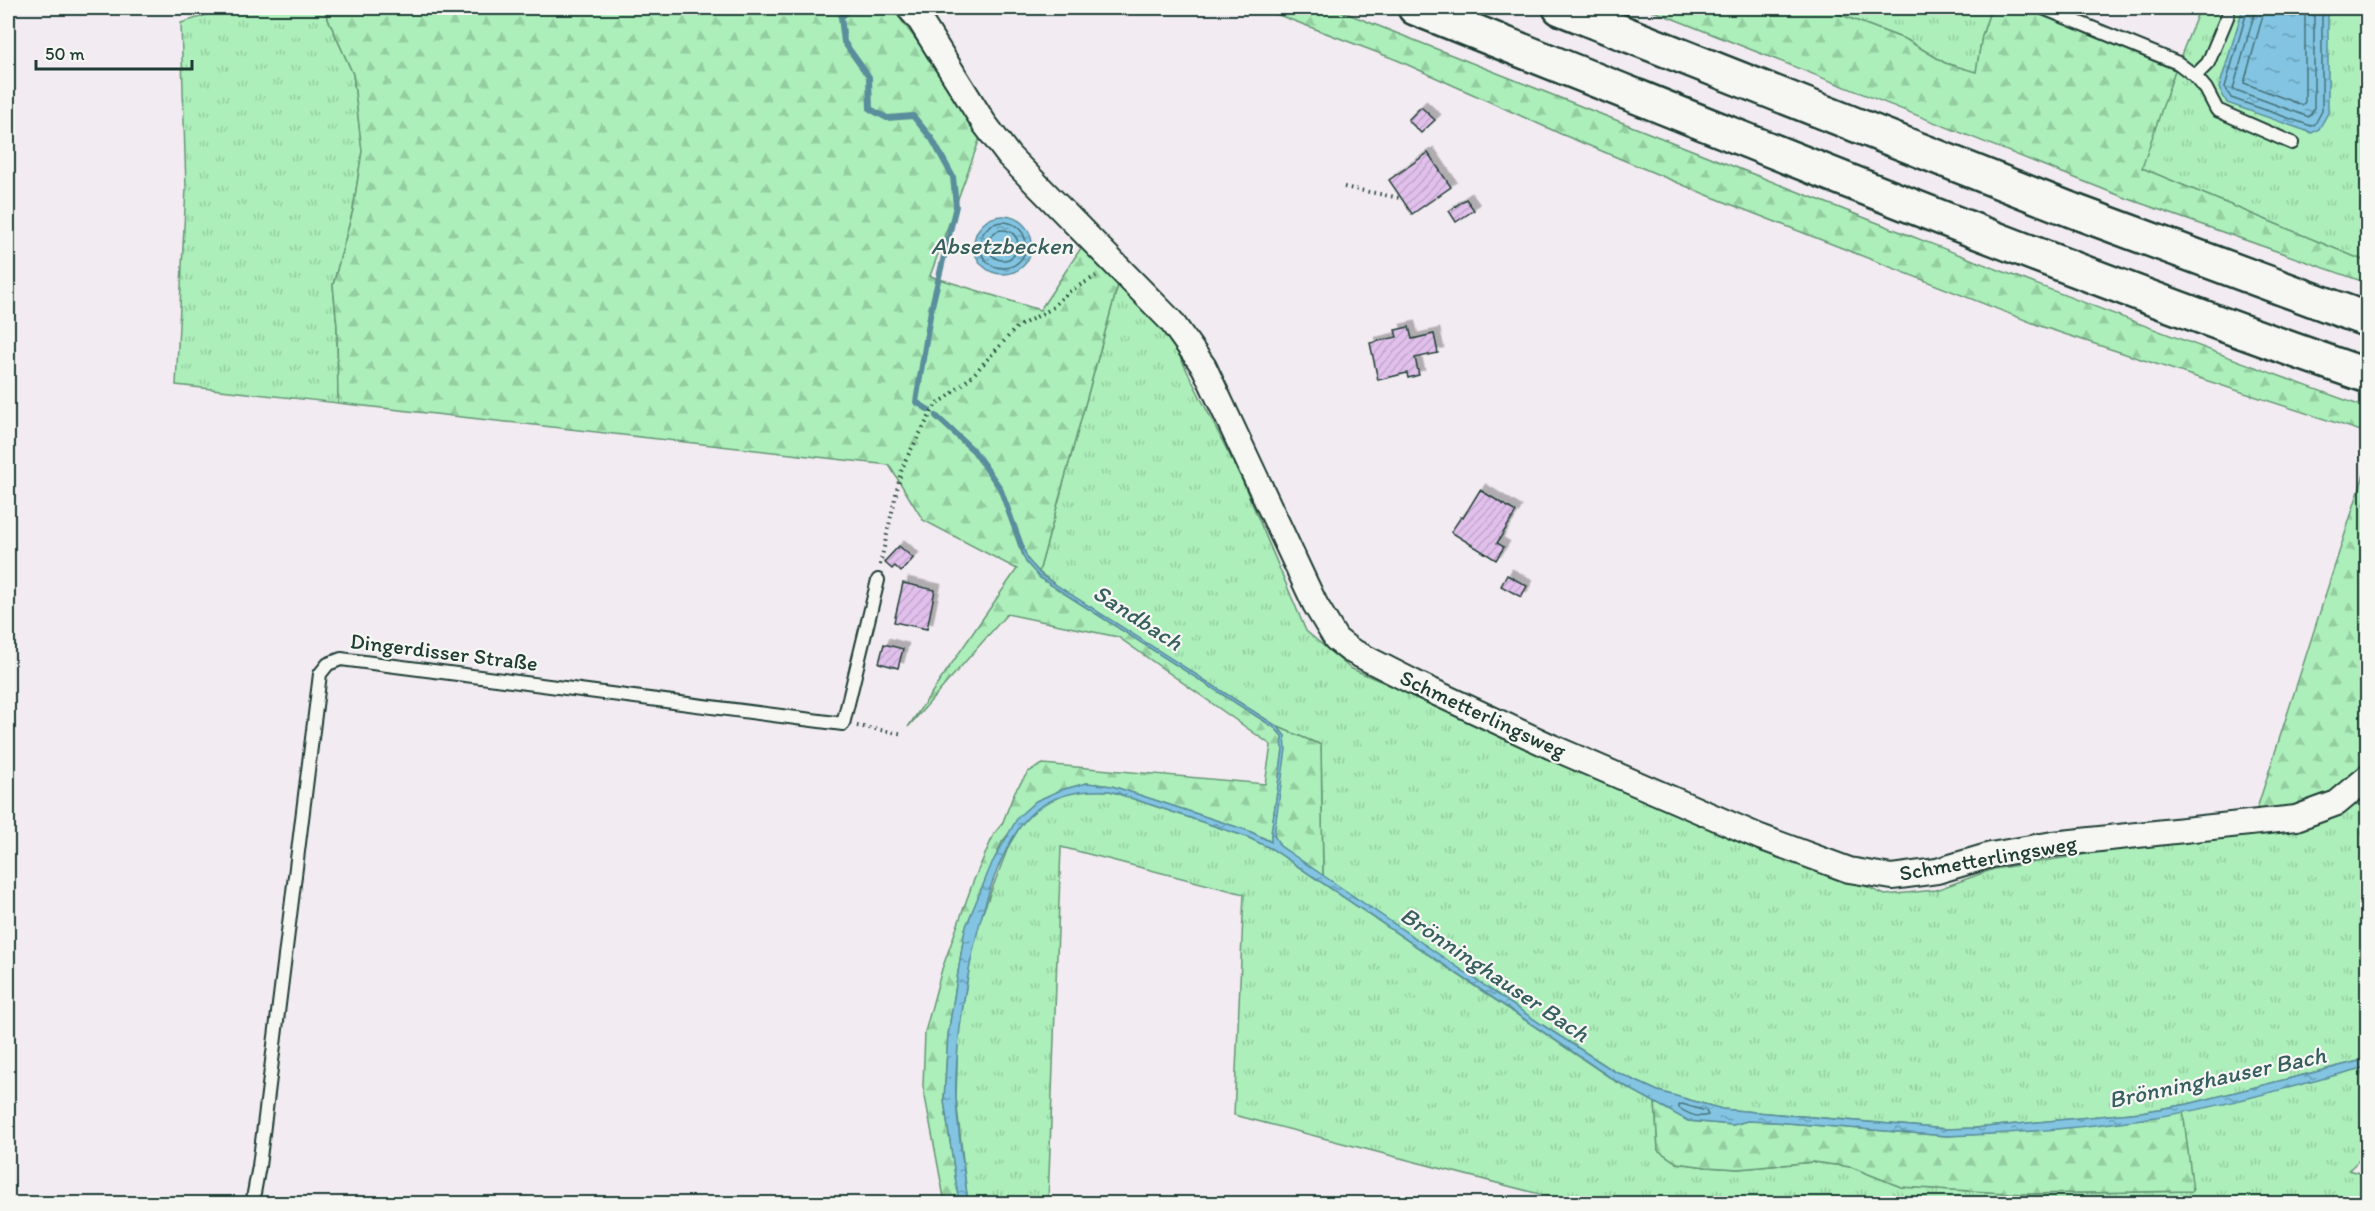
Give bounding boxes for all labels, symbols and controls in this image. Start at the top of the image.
scale bar [36,33,192,71]
text: 50 m [45,43,85,65]
water label: Absetzbecken [931,231,1073,260]
water label: Sandbach [1088,578,1189,657]
street label: Dingerdisser Straße [349,627,539,677]
street label: Schmetterlingsweg [1396,664,1571,765]
street label: Schmetterlingsweg [1897,829,2080,887]
water label: Brönninghauser Bach [1395,900,1596,1049]
water label: Brönninghauser Bach [2106,1040,2329,1114]

